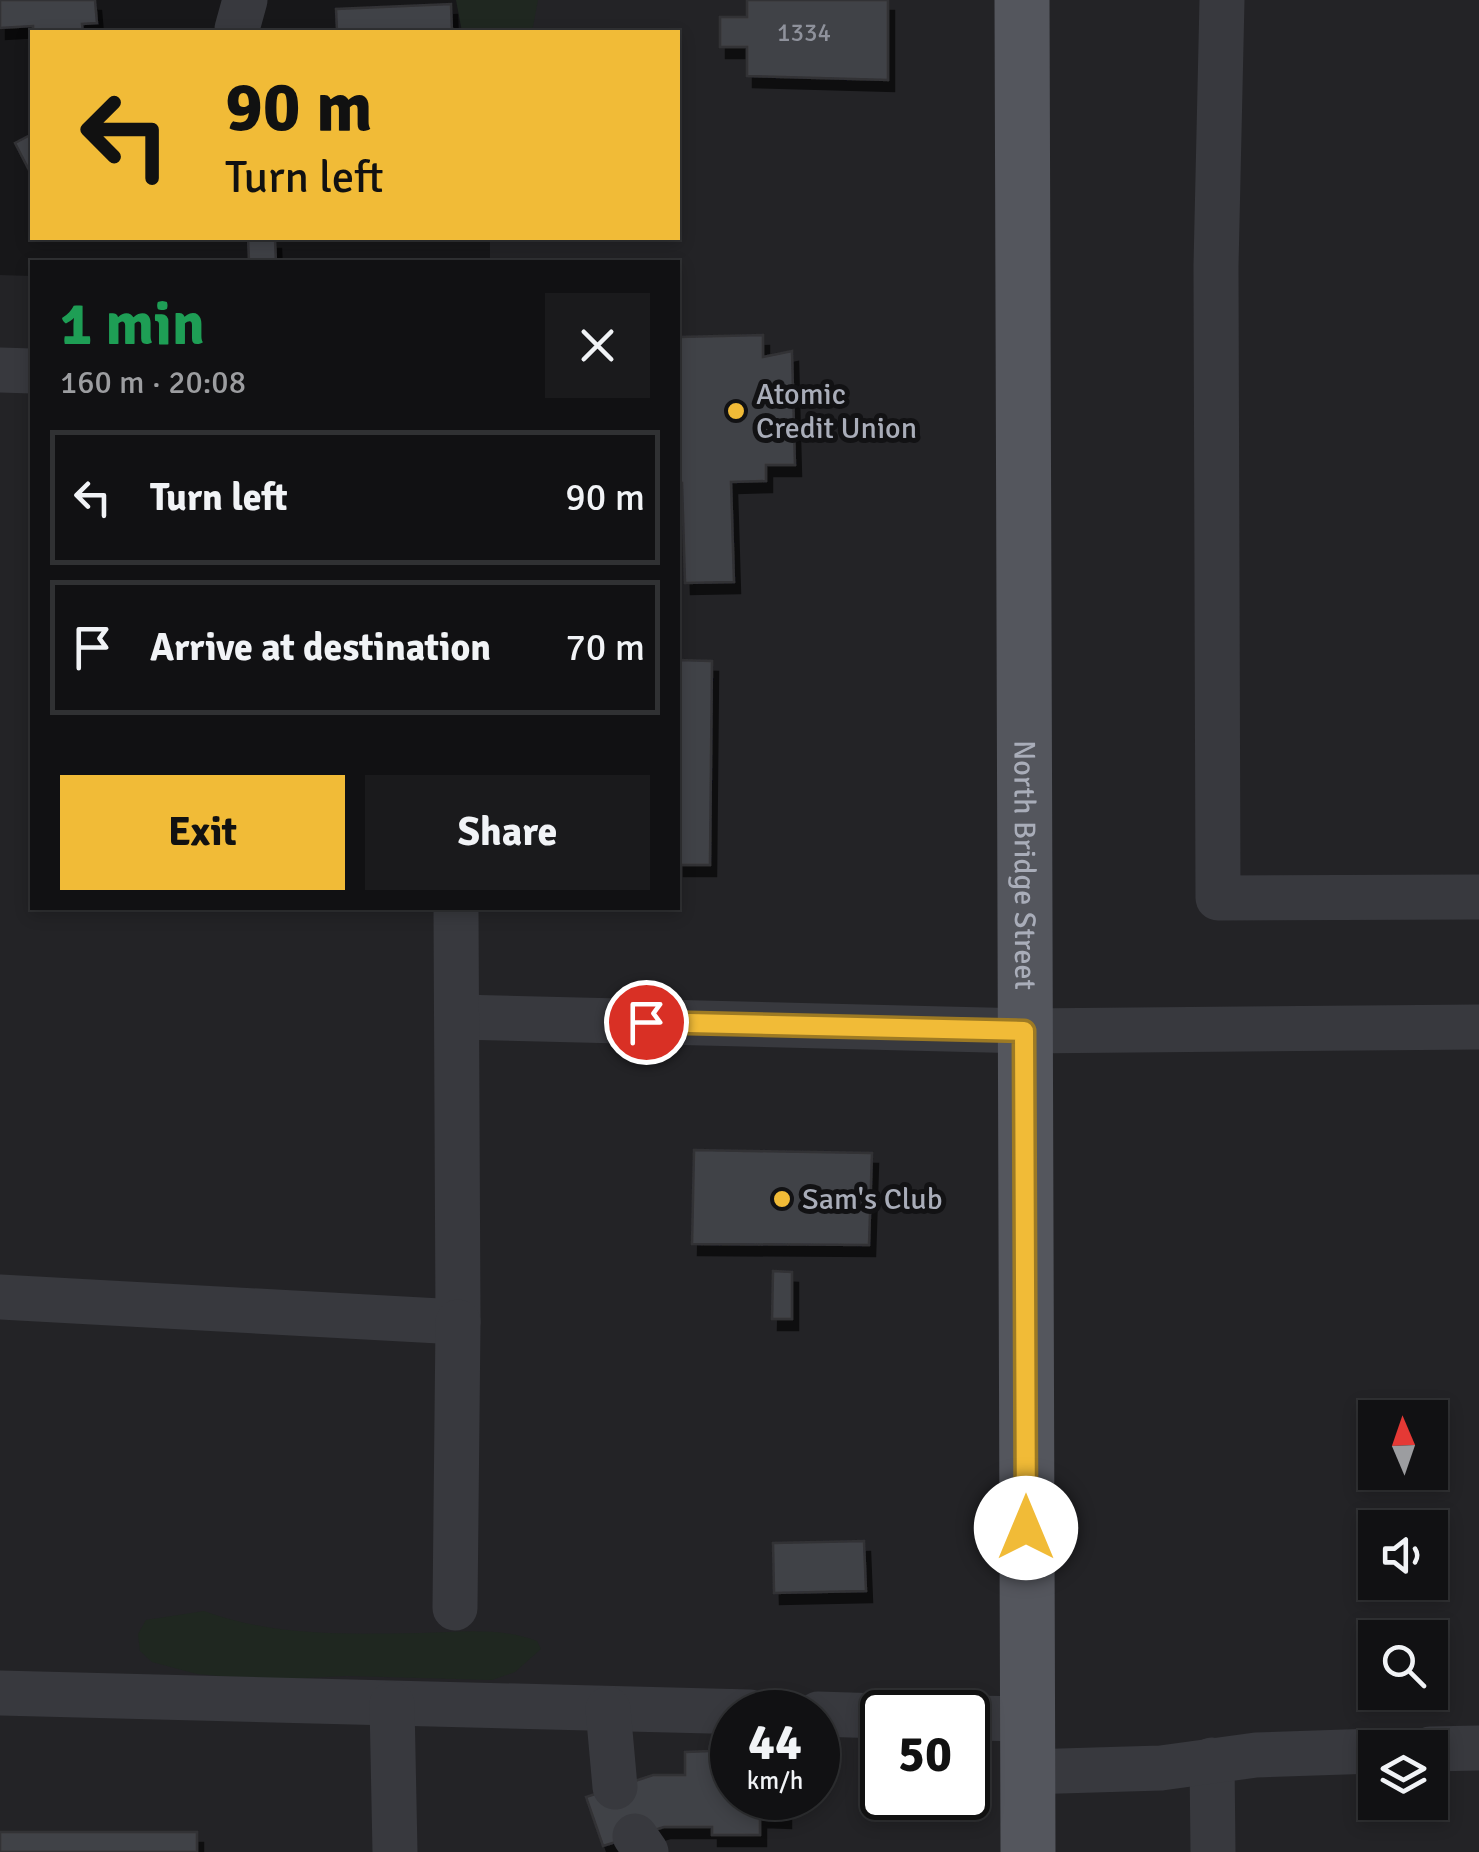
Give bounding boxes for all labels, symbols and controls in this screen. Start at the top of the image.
house number: 1334 [777,17,831,48]
text: 90 m [225,64,373,150]
icon: left [60,70,190,200]
text: Turn left [225,150,384,205]
text: 1 min [60,288,205,362]
button: close [545,293,650,398]
text: 160 m · 20:08 [60,363,246,402]
place label: Atomic Credit Union [756,376,917,447]
marker: Atomic Credit Union [725,400,747,422]
icon: left [65,470,120,525]
text: Turn left [150,474,288,521]
text: 90 m [565,474,645,521]
icon: arrive [65,620,120,675]
text: Arrive at destination [150,624,491,671]
text: 70 m [565,624,645,671]
street label: North Bridge Street [1006,740,1044,990]
button: Exit [60,775,345,890]
button: Share [365,775,650,890]
pin [604,980,689,1065]
icon: arrive [619,995,674,1050]
place label: Sam's Club [802,1181,942,1218]
marker: Sam's Club [771,1188,793,1210]
north arrow [1358,1400,1448,1490]
map controls [1358,1400,1448,1820]
position arrow [974,1476,1078,1580]
button: sound [1358,1510,1448,1600]
button: search [1358,1620,1448,1710]
speed limit sign: 50 [860,1690,990,1820]
text: 44 [748,1712,802,1774]
button: layers [1358,1730,1448,1820]
text: km/h [747,1765,803,1796]

